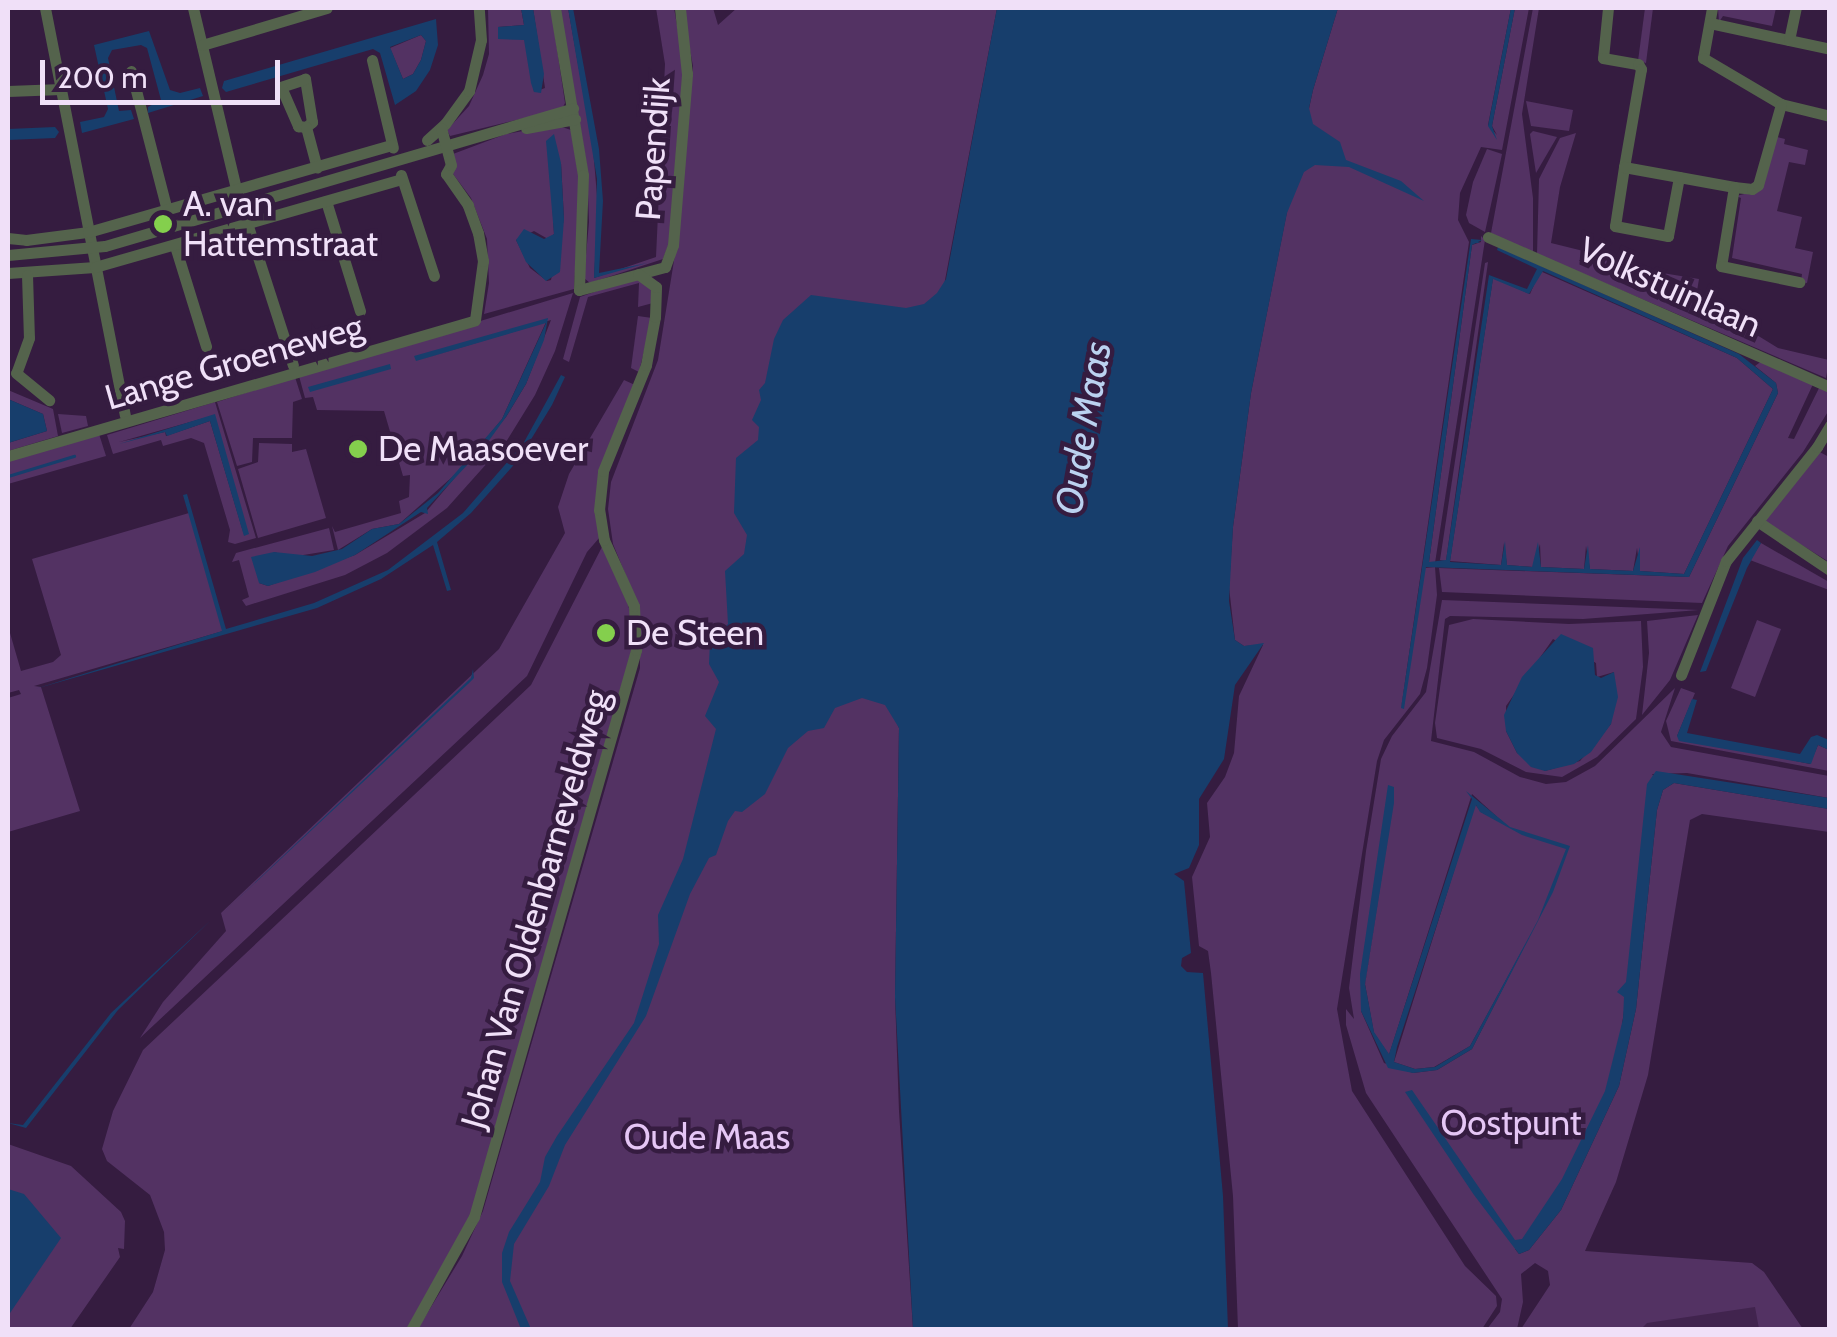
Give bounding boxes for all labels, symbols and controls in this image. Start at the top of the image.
scale bar [45,40,285,102]
text: 200 m [57,59,148,96]
street label: Papendijk [627,76,679,222]
place label: A. van Hattemstraat [183,183,378,265]
marker: A. van Hattemstraat [152,213,174,235]
street label: Volkstuinlaan [1572,228,1768,346]
street label: Lange Groeneweg [100,305,368,419]
water label: Oude Maas [1045,338,1121,518]
place label: De Maasoever [378,428,588,470]
marker: De Maasoever [347,438,369,460]
place label: De Steen [626,612,764,654]
marker: De Steen [595,622,617,644]
street label: Johan Van Oldenbarneveldweg [452,685,618,1133]
park label: Oostpunt [1440,1102,1582,1144]
park label: Oude Maas [624,1116,790,1158]

